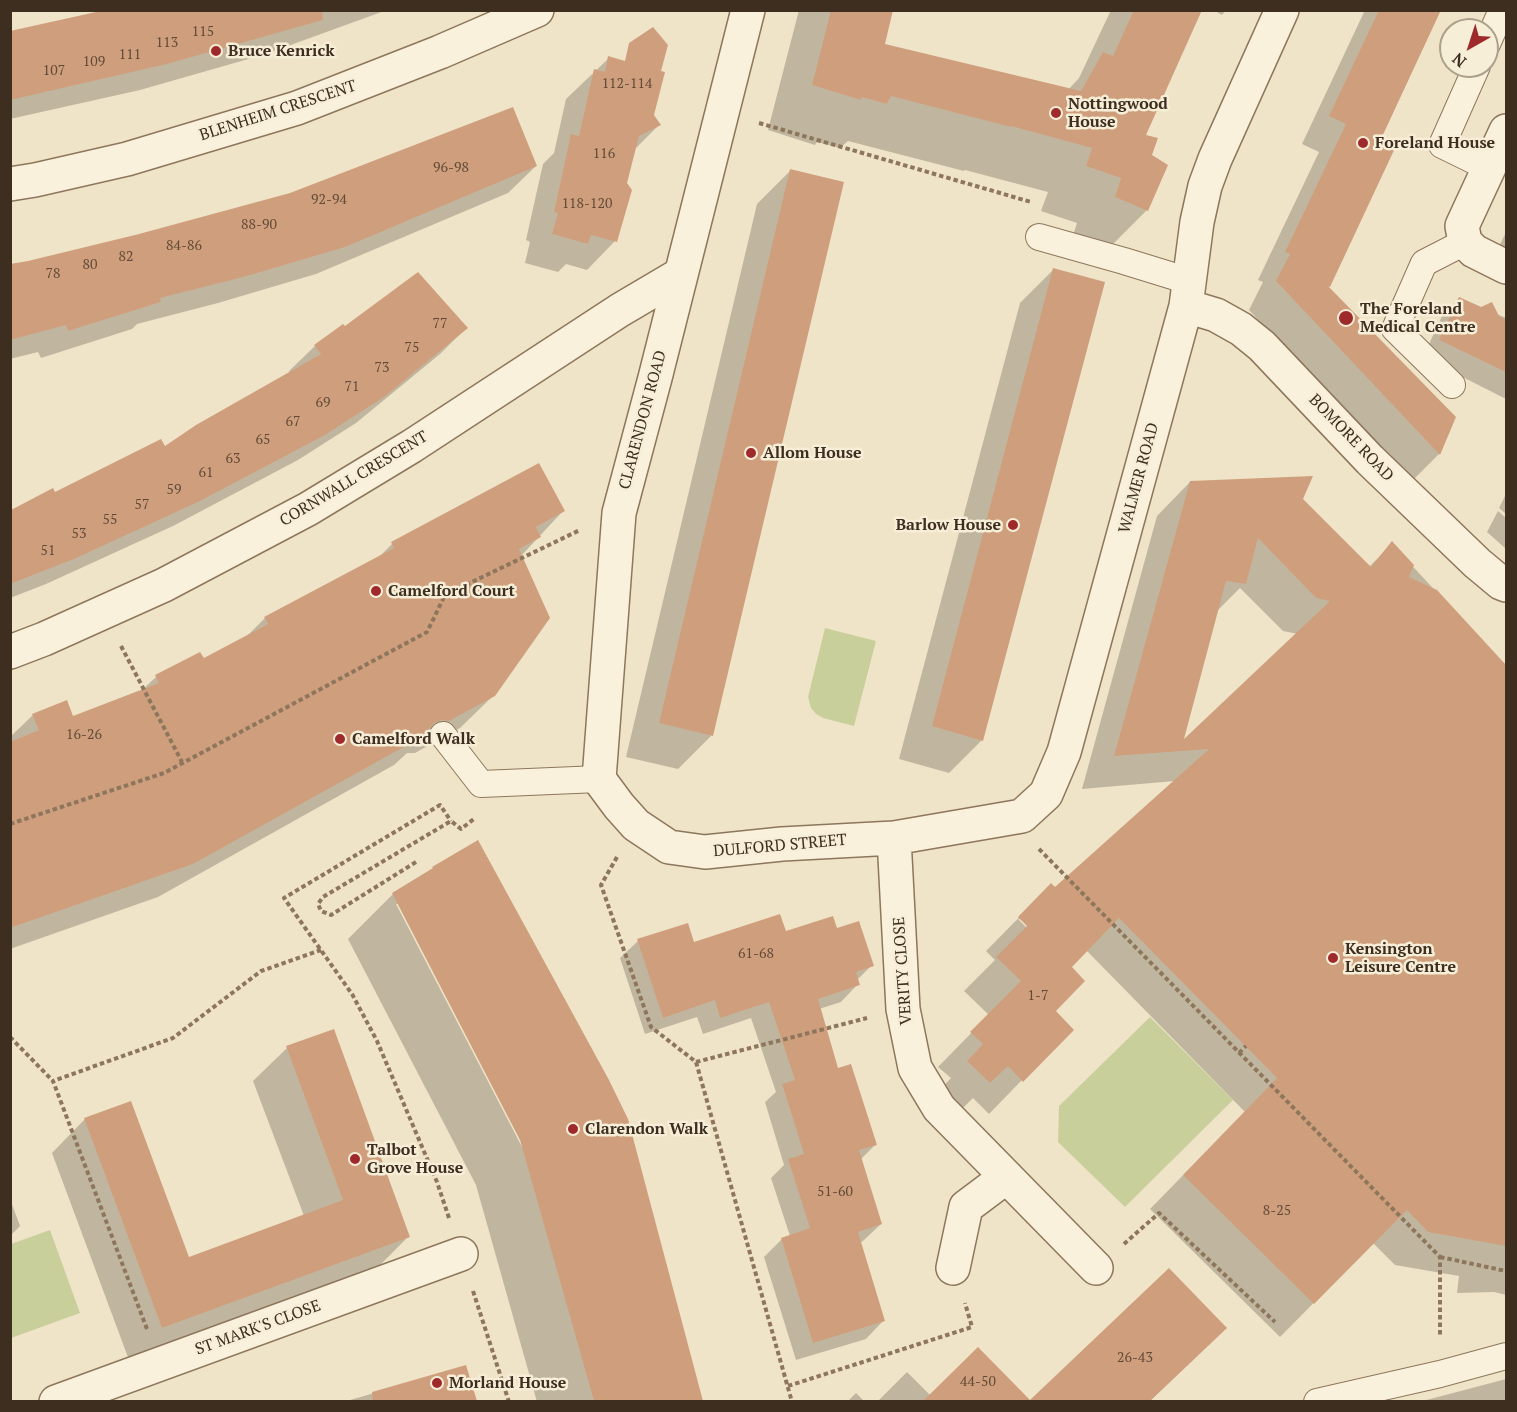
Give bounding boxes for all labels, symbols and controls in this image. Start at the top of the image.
north arrow [1439,18,1499,78]
house number: 115 [192,24,214,40]
house number: 113 [156,35,178,51]
place label: Bruce Kenrick [228,41,334,61]
marker: Bruce Kenrick [209,44,223,58]
house number: 111 [119,47,141,63]
text: N [1447,48,1471,73]
house number: 109 [83,54,105,70]
house number: 107 [43,63,65,79]
house number: 112-114 [602,76,652,92]
street label: BLENHEIM CRESCENT [197,77,359,145]
place label: Nottingwood House [1068,94,1168,132]
marker: Nottingwood House [1049,106,1063,120]
place label: Foreland House [1375,133,1495,153]
marker: Foreland House [1356,136,1370,150]
house number: 116 [593,146,615,162]
house number: 96-98 [433,160,469,176]
house number: 92-94 [311,192,347,208]
house number: 118-120 [562,196,612,212]
house number: 88-90 [241,217,277,233]
house number: 84-86 [166,238,202,254]
house number: 82 [119,249,133,265]
house number: 80 [83,257,97,273]
house number: 78 [46,266,60,282]
place label: The Foreland Medical Centre [1360,299,1476,337]
marker: The Foreland Medical Centre [1337,309,1355,327]
house number: 77 [433,316,447,332]
house number: 75 [405,340,419,356]
street label: CLARENDON ROAD [615,348,671,492]
house number: 73 [375,360,389,376]
house number: 71 [345,379,359,395]
street label: BOMORE ROAD [1305,390,1397,486]
house number: 69 [316,395,330,411]
house number: 67 [286,414,300,430]
street label: WALMER ROAD [1115,421,1163,535]
street label: CORNWALL CRESCENT [277,427,431,531]
house number: 65 [256,432,270,448]
place label: Allom House [763,443,861,463]
marker: Allom House [744,446,758,460]
house number: 63 [226,451,240,467]
house number: 61 [199,465,213,481]
house number: 59 [167,482,181,498]
house number: 57 [135,497,149,513]
house number: 55 [103,512,117,528]
place label: Barlow House [896,515,1001,535]
marker: Barlow House [1006,518,1020,532]
house number: 53 [72,526,86,542]
house number: 51 [41,543,55,559]
place label: Camelford Court [388,581,515,601]
marker: Camelford Court [369,584,383,598]
house number: 16-26 [66,727,102,743]
place label: Camelford Walk [352,729,475,749]
marker: Camelford Walk [333,732,347,746]
street label: DULFORD STREET [712,831,848,861]
street label: VERITY CLOSE [890,916,916,1026]
place label: Kensington Leisure Centre [1345,939,1456,977]
house number: 61-68 [738,946,774,962]
marker: Kensington Leisure Centre [1326,951,1340,965]
house number: 1-7 [1028,988,1048,1004]
place label: Clarendon Walk [585,1119,708,1139]
marker: Clarendon Walk [566,1122,580,1136]
place label: Talbot Grove House [367,1140,463,1178]
marker: Talbot Grove House [348,1152,362,1166]
house number: 51-60 [817,1184,853,1200]
house number: 8-25 [1263,1203,1291,1219]
street label: ST MARK'S CLOSE [193,1296,323,1360]
house number: 26-43 [1117,1350,1153,1366]
place label: Morland House [449,1373,566,1393]
house number: 44-50 [960,1374,996,1390]
marker: Morland House [430,1376,444,1390]

